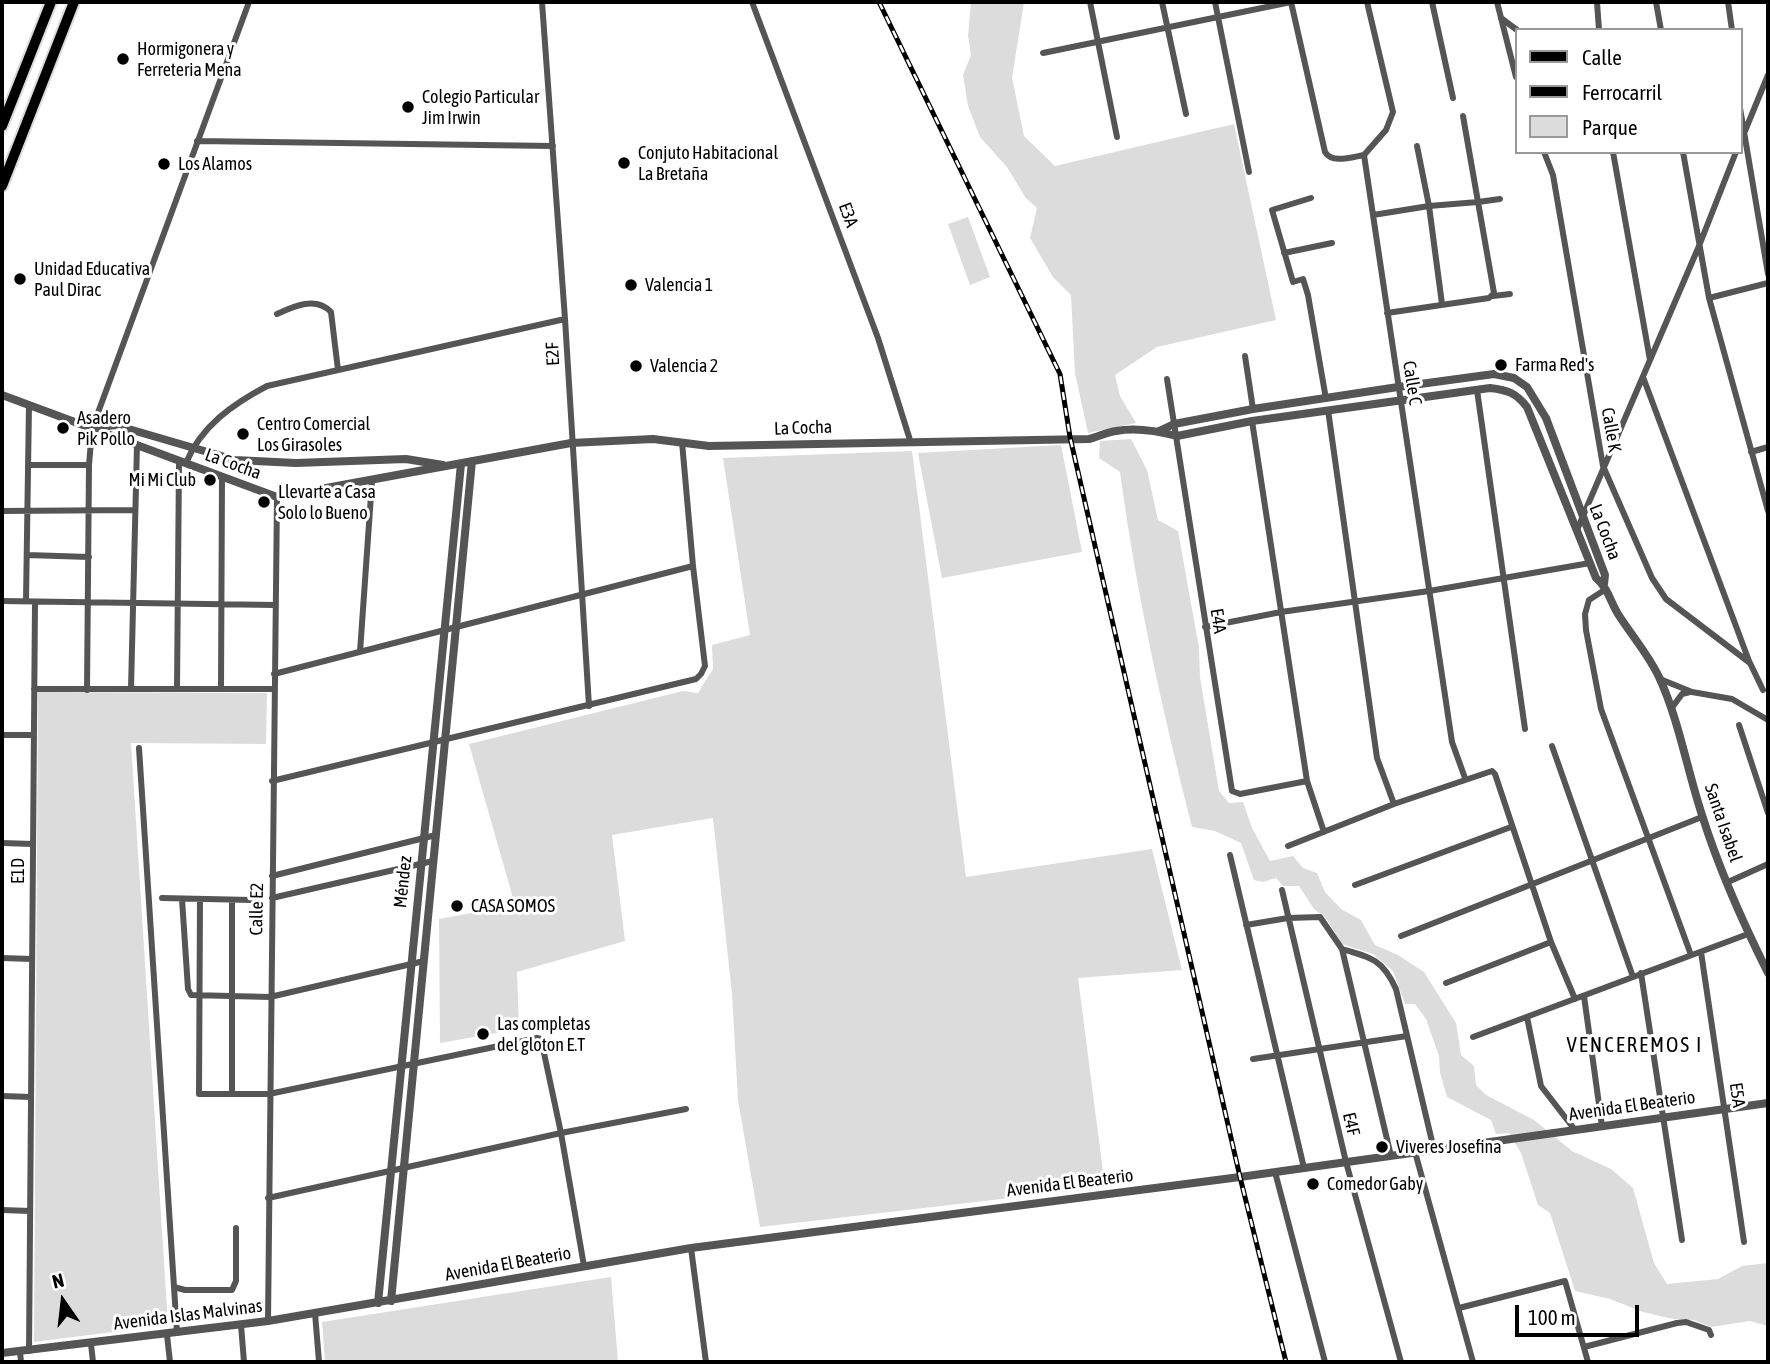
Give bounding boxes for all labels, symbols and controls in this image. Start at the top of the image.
legend [1514,28,1742,154]
place label: Hormigonera y Ferreteria Mena [137,38,242,80]
text: Calle [1582,45,1622,69]
marker: Hormigonera y Ferreteria Mena [115,51,131,67]
text: Ferrocarril [1582,80,1662,104]
place label: Colegio Particular Jim Irwin [422,86,539,128]
marker: Colegio Particular Jim Irwin [400,99,416,115]
text: Parque [1582,115,1637,139]
place label: Conjuto Habitacional La Bretaña [638,142,778,184]
place label: Los Alamos [178,153,252,175]
marker: Conjuto Habitacional La Bretaña [616,155,632,171]
marker: Los Alamos [156,156,172,172]
street label: E3A [834,200,862,230]
place label: Unidad Educativa Paul Dirac [34,258,150,300]
marker: Unidad Educativa Paul Dirac [12,271,28,287]
place label: Valencia 1 [645,274,713,296]
marker: Valencia 1 [623,277,639,293]
street label: E2F [542,342,564,366]
place label: Farma Red's [1515,354,1594,376]
place label: Valencia 2 [650,355,718,377]
marker: Farma Red's [1493,357,1509,373]
marker: Valencia 2 [628,358,644,374]
street label: Calle C [1398,359,1426,407]
street label: Calle K [1596,406,1626,454]
place label: Asadero Pik Pollo [77,407,135,450]
place label: Centro Comercial Los Girasoles [257,413,370,456]
street label: La Cocha [774,416,832,440]
marker: Asadero Pik Pollo [55,420,71,436]
marker: Centro Comercial Los Girasoles [235,426,251,442]
street label: La Cocha [202,444,264,484]
place label: Mi Mi Club [129,469,196,491]
marker: Mi Mi Club [202,472,218,488]
place label: Llevarte a Casa Solo lo Bueno [278,481,376,524]
marker: Llevarte a Casa Solo lo Bueno [256,494,272,510]
street label: La Cocha [1585,501,1625,563]
street label: E4A [1205,607,1231,635]
street label: Santa Isabel [1700,781,1746,865]
street label: Méndez [390,855,416,909]
street label: E1D [7,858,29,884]
street label: Calle E2 [246,883,268,935]
place label: CASA SOMOS [471,895,555,917]
marker: CASA SOMOS [449,898,465,914]
place label: Las completas del gloton E.T [497,1013,590,1056]
marker: Las completas del gloton E.T [475,1026,491,1042]
district label: VENCEREMOS I [1568,1032,1702,1058]
street label: E5A [1725,1081,1749,1109]
street label: Avenida El Beaterio [1567,1086,1697,1126]
street label: E4F [1338,1110,1364,1138]
place label: Viveres Josefina [1396,1136,1502,1158]
marker: Viveres Josefina [1374,1139,1390,1155]
street label: Avenida El Beaterio [1005,1165,1135,1201]
place label: Comedor Gaby [1327,1173,1423,1195]
marker: Comedor Gaby [1305,1176,1321,1192]
street label: Avenida El Beaterio [443,1242,573,1286]
north arrow [28,1266,98,1336]
text: N [50,1269,66,1293]
scale bar [1518,1290,1642,1334]
street label: Avenida Islas Malvinas [113,1295,263,1335]
text: 100 m [1528,1305,1576,1329]

